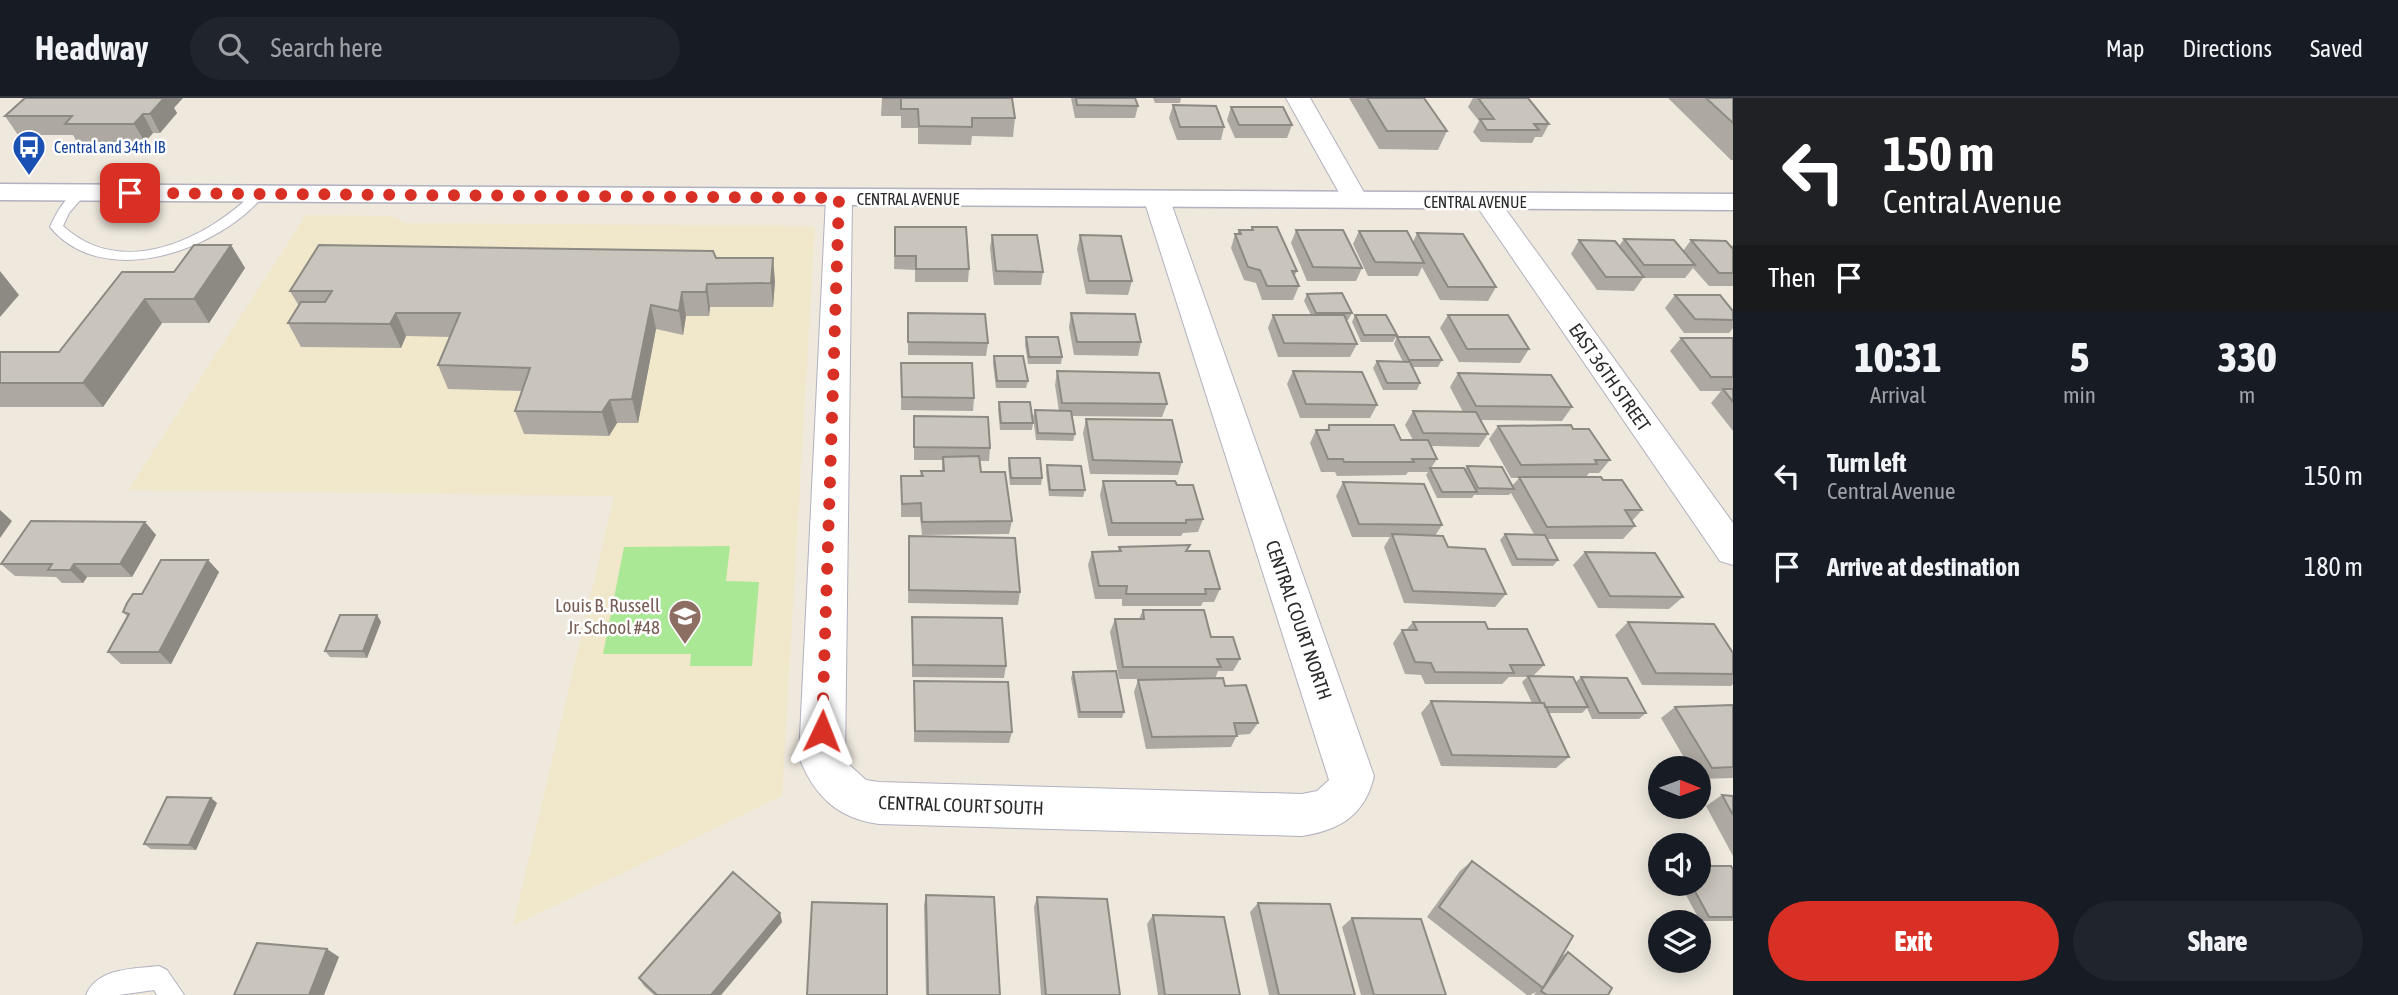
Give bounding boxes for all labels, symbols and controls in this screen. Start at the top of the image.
search box [190,17,680,80]
text: Headway [35,29,148,67]
icon: search [214,29,252,67]
text: Search here [270,33,383,63]
text: Map [2106,35,2144,62]
text: Directions [2182,35,2272,62]
text: Saved [2310,35,2363,62]
text: 150 m [1883,125,1994,181]
icon: left [1768,126,1859,217]
bus stop icon: Central and 34th IB [10,128,48,177]
place label: Central and 34th IB [54,138,166,156]
pin [100,163,160,223]
icon: arrive [111,174,149,212]
text: Central Avenue [1883,183,2062,220]
street label: CENTRAL AVENUE [857,190,959,208]
street label: CENTRAL AVENUE [1424,193,1526,211]
icon: arrive [1830,259,1868,297]
text: Then [1768,263,1816,293]
street label: EAST 36TH STREET [1565,319,1656,436]
text: 10:31 [1854,333,1942,381]
text: 5 [2070,333,2089,381]
text: 330 [2217,333,2277,381]
text: Arrival [1870,382,1926,408]
text: min [2063,382,2096,408]
text: m [2239,382,2255,408]
text: Turn left [1827,448,1907,478]
icon: left [1768,457,1806,495]
text: 150 m [2304,461,2363,491]
text: Central Avenue [1827,478,1956,504]
street label: CENTRAL COURT NORTH [1261,537,1337,703]
icon: arrive [1768,548,1806,586]
text: Arrive at destination [1827,552,2020,582]
text: 180 m [2304,552,2363,582]
place label: Louis B. Russell Jr. School #48 [555,594,660,638]
school or university icon: Louis B. Russell Jr. School #48 [666,597,704,646]
position arrow [785,694,859,768]
north arrow [1648,756,1712,819]
map controls [1648,756,1711,973]
street label: CENTRAL COURT SOUTH [878,791,1044,819]
button: sound [1648,833,1711,896]
button: Exit [1768,901,2059,981]
button: Share [2073,901,2363,981]
button: layers [1648,910,1711,973]

